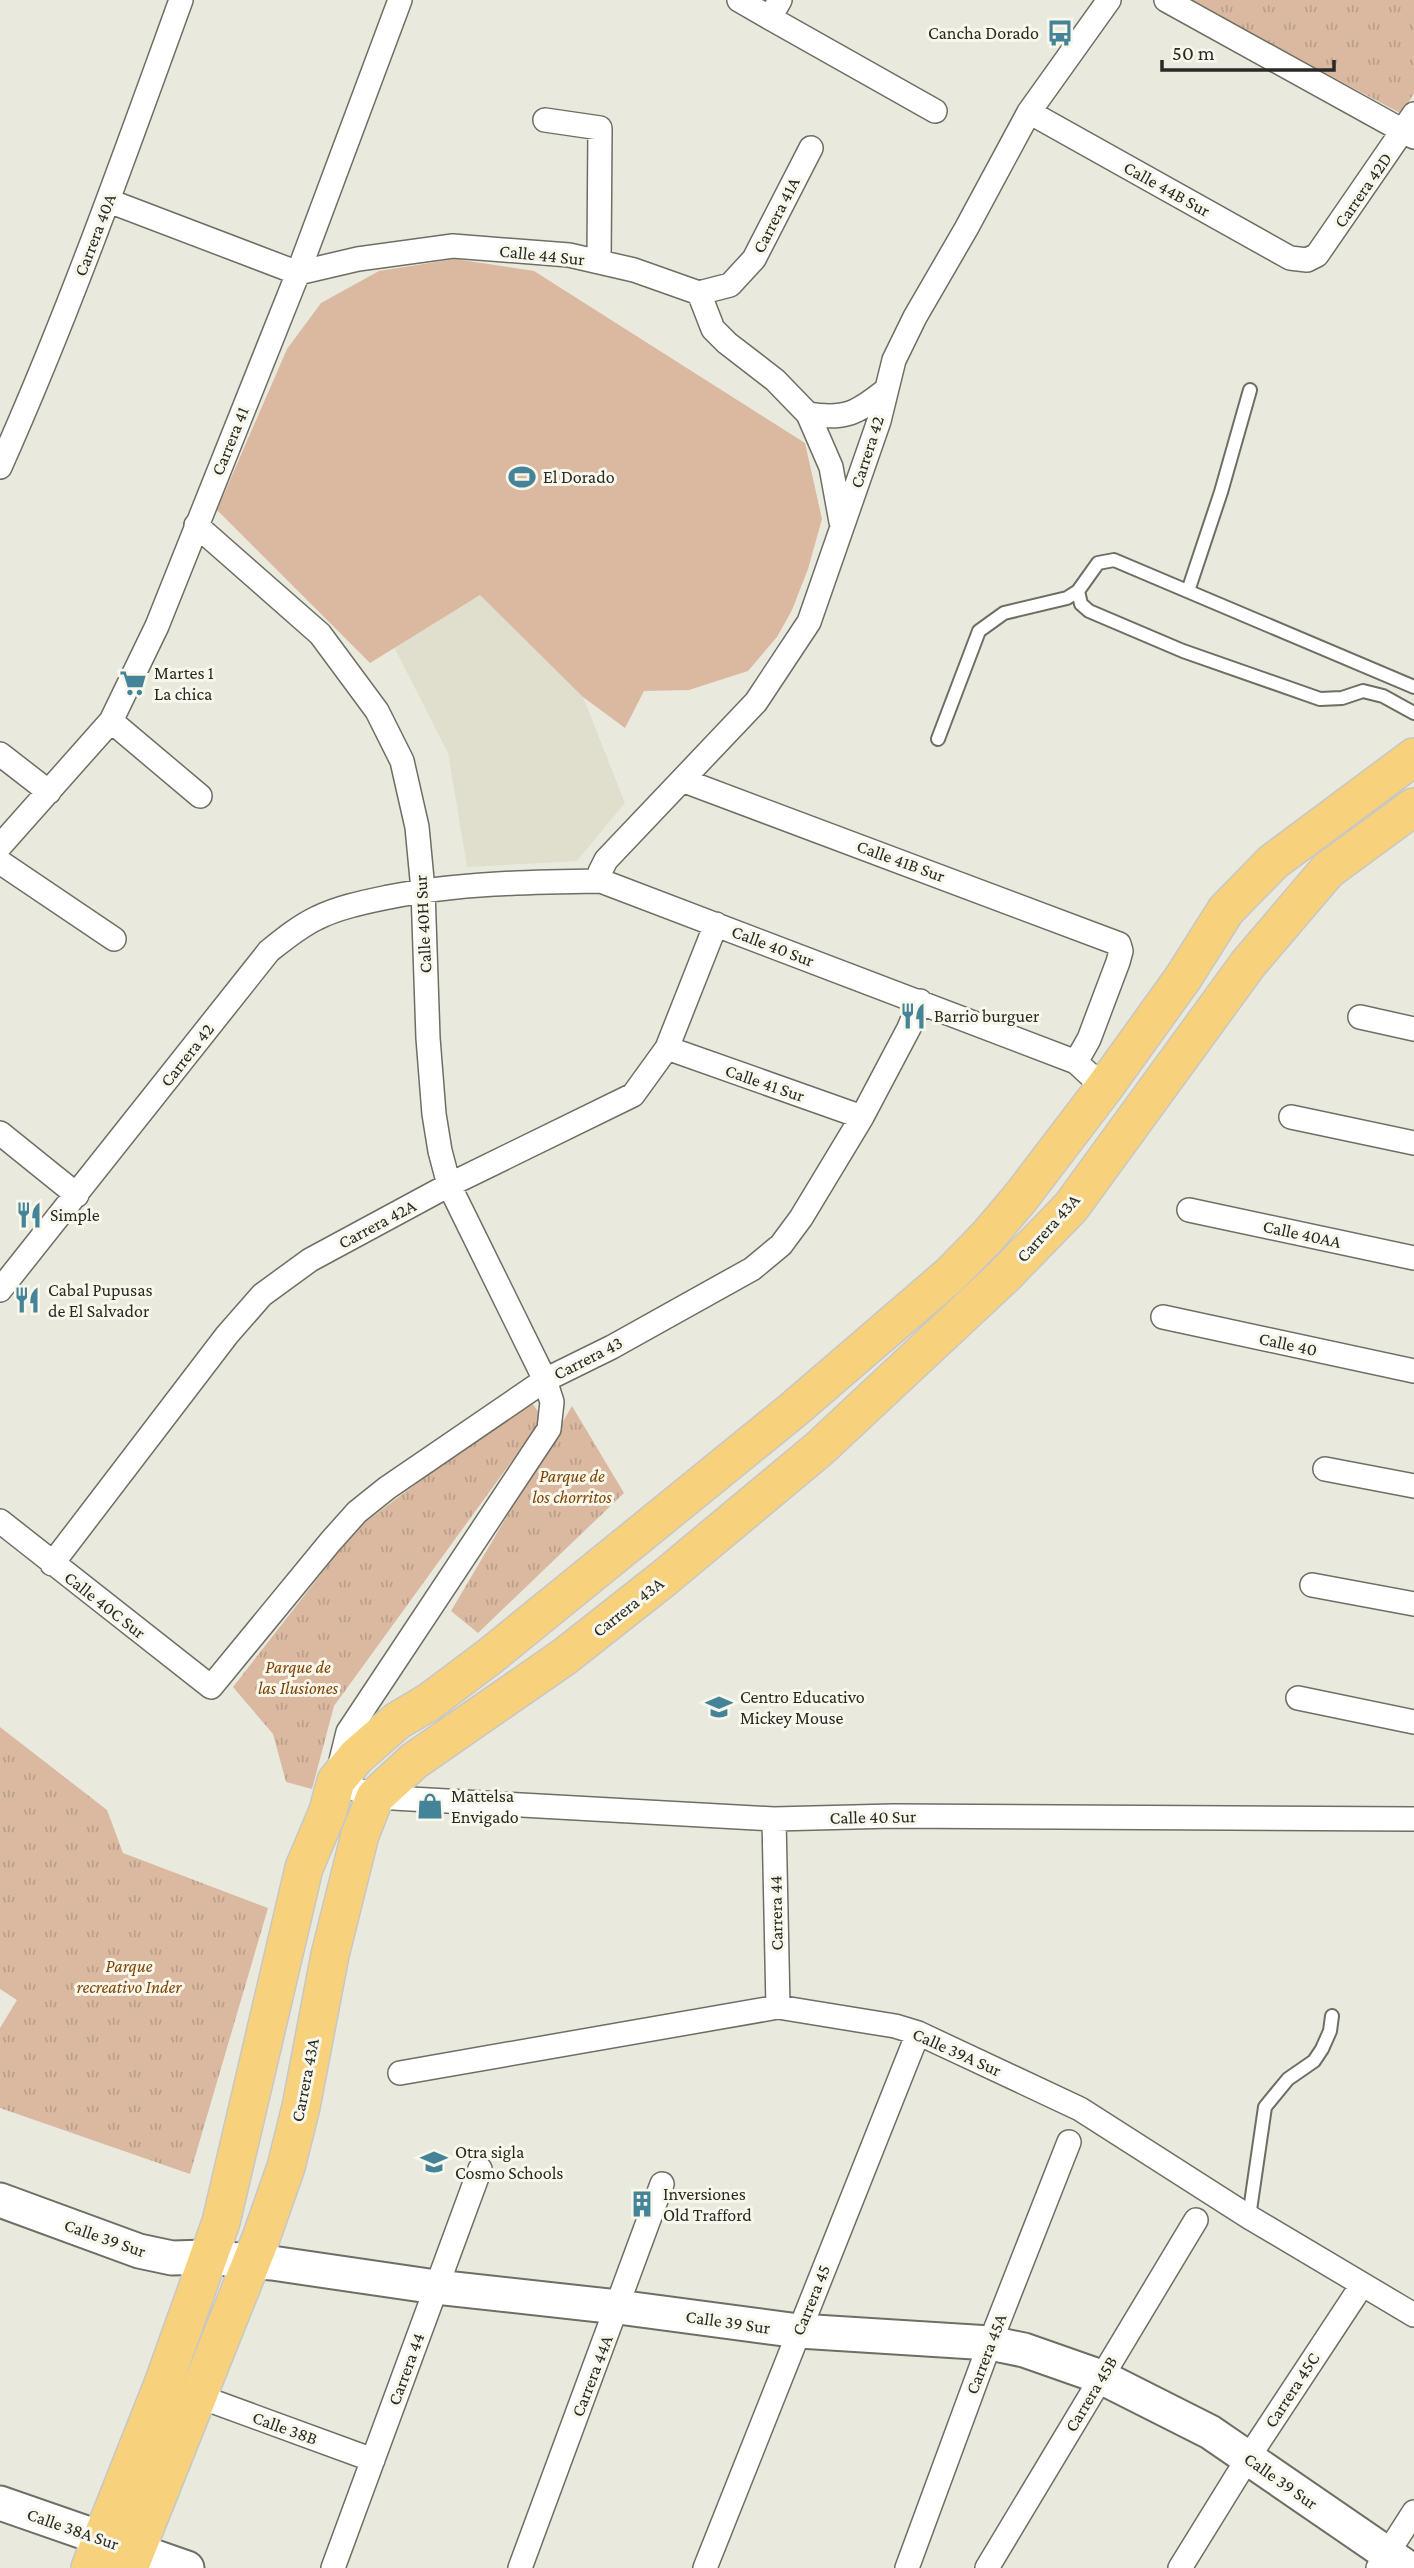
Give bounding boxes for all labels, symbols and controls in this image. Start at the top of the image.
bus stop icon: Cancha Dorado [1045,18,1075,48]
place label: Cancha Dorado [928,23,1039,43]
scale bar [1162,28,1334,72]
text: 50 m [1172,41,1215,65]
street label: Carrera 42D [1330,149,1396,231]
street label: Calle 44B Sur [1120,157,1214,221]
street label: Carrera 41A [748,173,804,256]
street label: Carrera 40A [70,190,120,279]
street label: Calle 44 Sur [498,241,586,269]
street label: Carrera 41 [207,404,253,478]
street label: Carrera 42 [846,413,888,491]
sports icon: El Dorado [507,462,537,492]
place label: El Dorado [543,467,615,487]
place label: Martes 1 La chica [154,663,214,704]
supermarket icon: Martes 1 La chica [118,668,148,698]
street label: Calle 41B Sur [854,836,948,886]
street label: Calle 40H Sur [410,874,436,974]
street label: Calle 40 Sur [729,921,818,971]
restaurant icon: Barrio burguer [898,1001,928,1031]
place label: Barrio burguer [934,1006,1040,1026]
street label: Carrera 42 [156,1019,218,1091]
street label: Calle 41 Sur [723,1060,808,1106]
street label: Carrera 43A [1012,1189,1084,1266]
street label: Carrera 42A [335,1195,420,1253]
restaurant icon: Simple [14,1200,44,1230]
place label: Simple [50,1205,100,1225]
street label: Calle 40AA [1261,1216,1344,1252]
place label: Cabal Pupusas de El Salvador [48,1280,153,1321]
restaurant icon: Cabal Pupusas de El Salvador [12,1285,42,1315]
street label: Calle 40 [1257,1328,1319,1360]
street label: Carrera 43 [550,1332,626,1384]
park label: Parque de los chorritos [532,1466,612,1507]
street label: Calle 40C Sur [60,1567,150,1643]
street label: Carrera 43A [589,1573,668,1641]
park label: Parque de las Ilusiones [258,1657,339,1698]
place label: Centro Educativo Mickey Mouse [740,1687,865,1728]
school or university icon: Centro Educativo Mickey Mouse [704,1692,734,1722]
place label: Mattelsa Envigado [451,1786,519,1827]
shop icon: Mattelsa Envigado [415,1791,445,1821]
street label: Calle 40 Sur [829,1806,917,1828]
street label: Carrera 44 [765,1875,787,1951]
park label: Parque recreativo Inder [76,1956,182,1997]
street label: Calle 39A Sur [910,2024,1005,2081]
street label: Carrera 43A [287,2036,323,2123]
place label: Otra sigla Cosmo Schools [455,2142,563,2183]
school or university icon: Otra sigla Cosmo Schools [419,2147,449,2177]
place label: Inversiones Old Trafford [663,2184,752,2225]
building icon: Inversiones Old Trafford [627,2189,657,2219]
street label: Calle 39 Sur [62,2215,149,2261]
street label: Carrera 45 [788,2262,834,2338]
street label: Calle 39 Sur [685,2306,772,2338]
street label: Carrera 45A [962,2310,1011,2397]
street label: Carrera 44 [384,2330,428,2408]
street label: Carrera 44A [567,2332,617,2420]
street label: Carrera 45C [1260,2349,1324,2431]
street label: Carrera 45B [1061,2353,1121,2435]
street label: Calle 38B [250,2407,320,2449]
street label: Calle 39 Sur [1240,2448,1322,2514]
street label: Calle 38A Sur [24,2504,122,2554]

